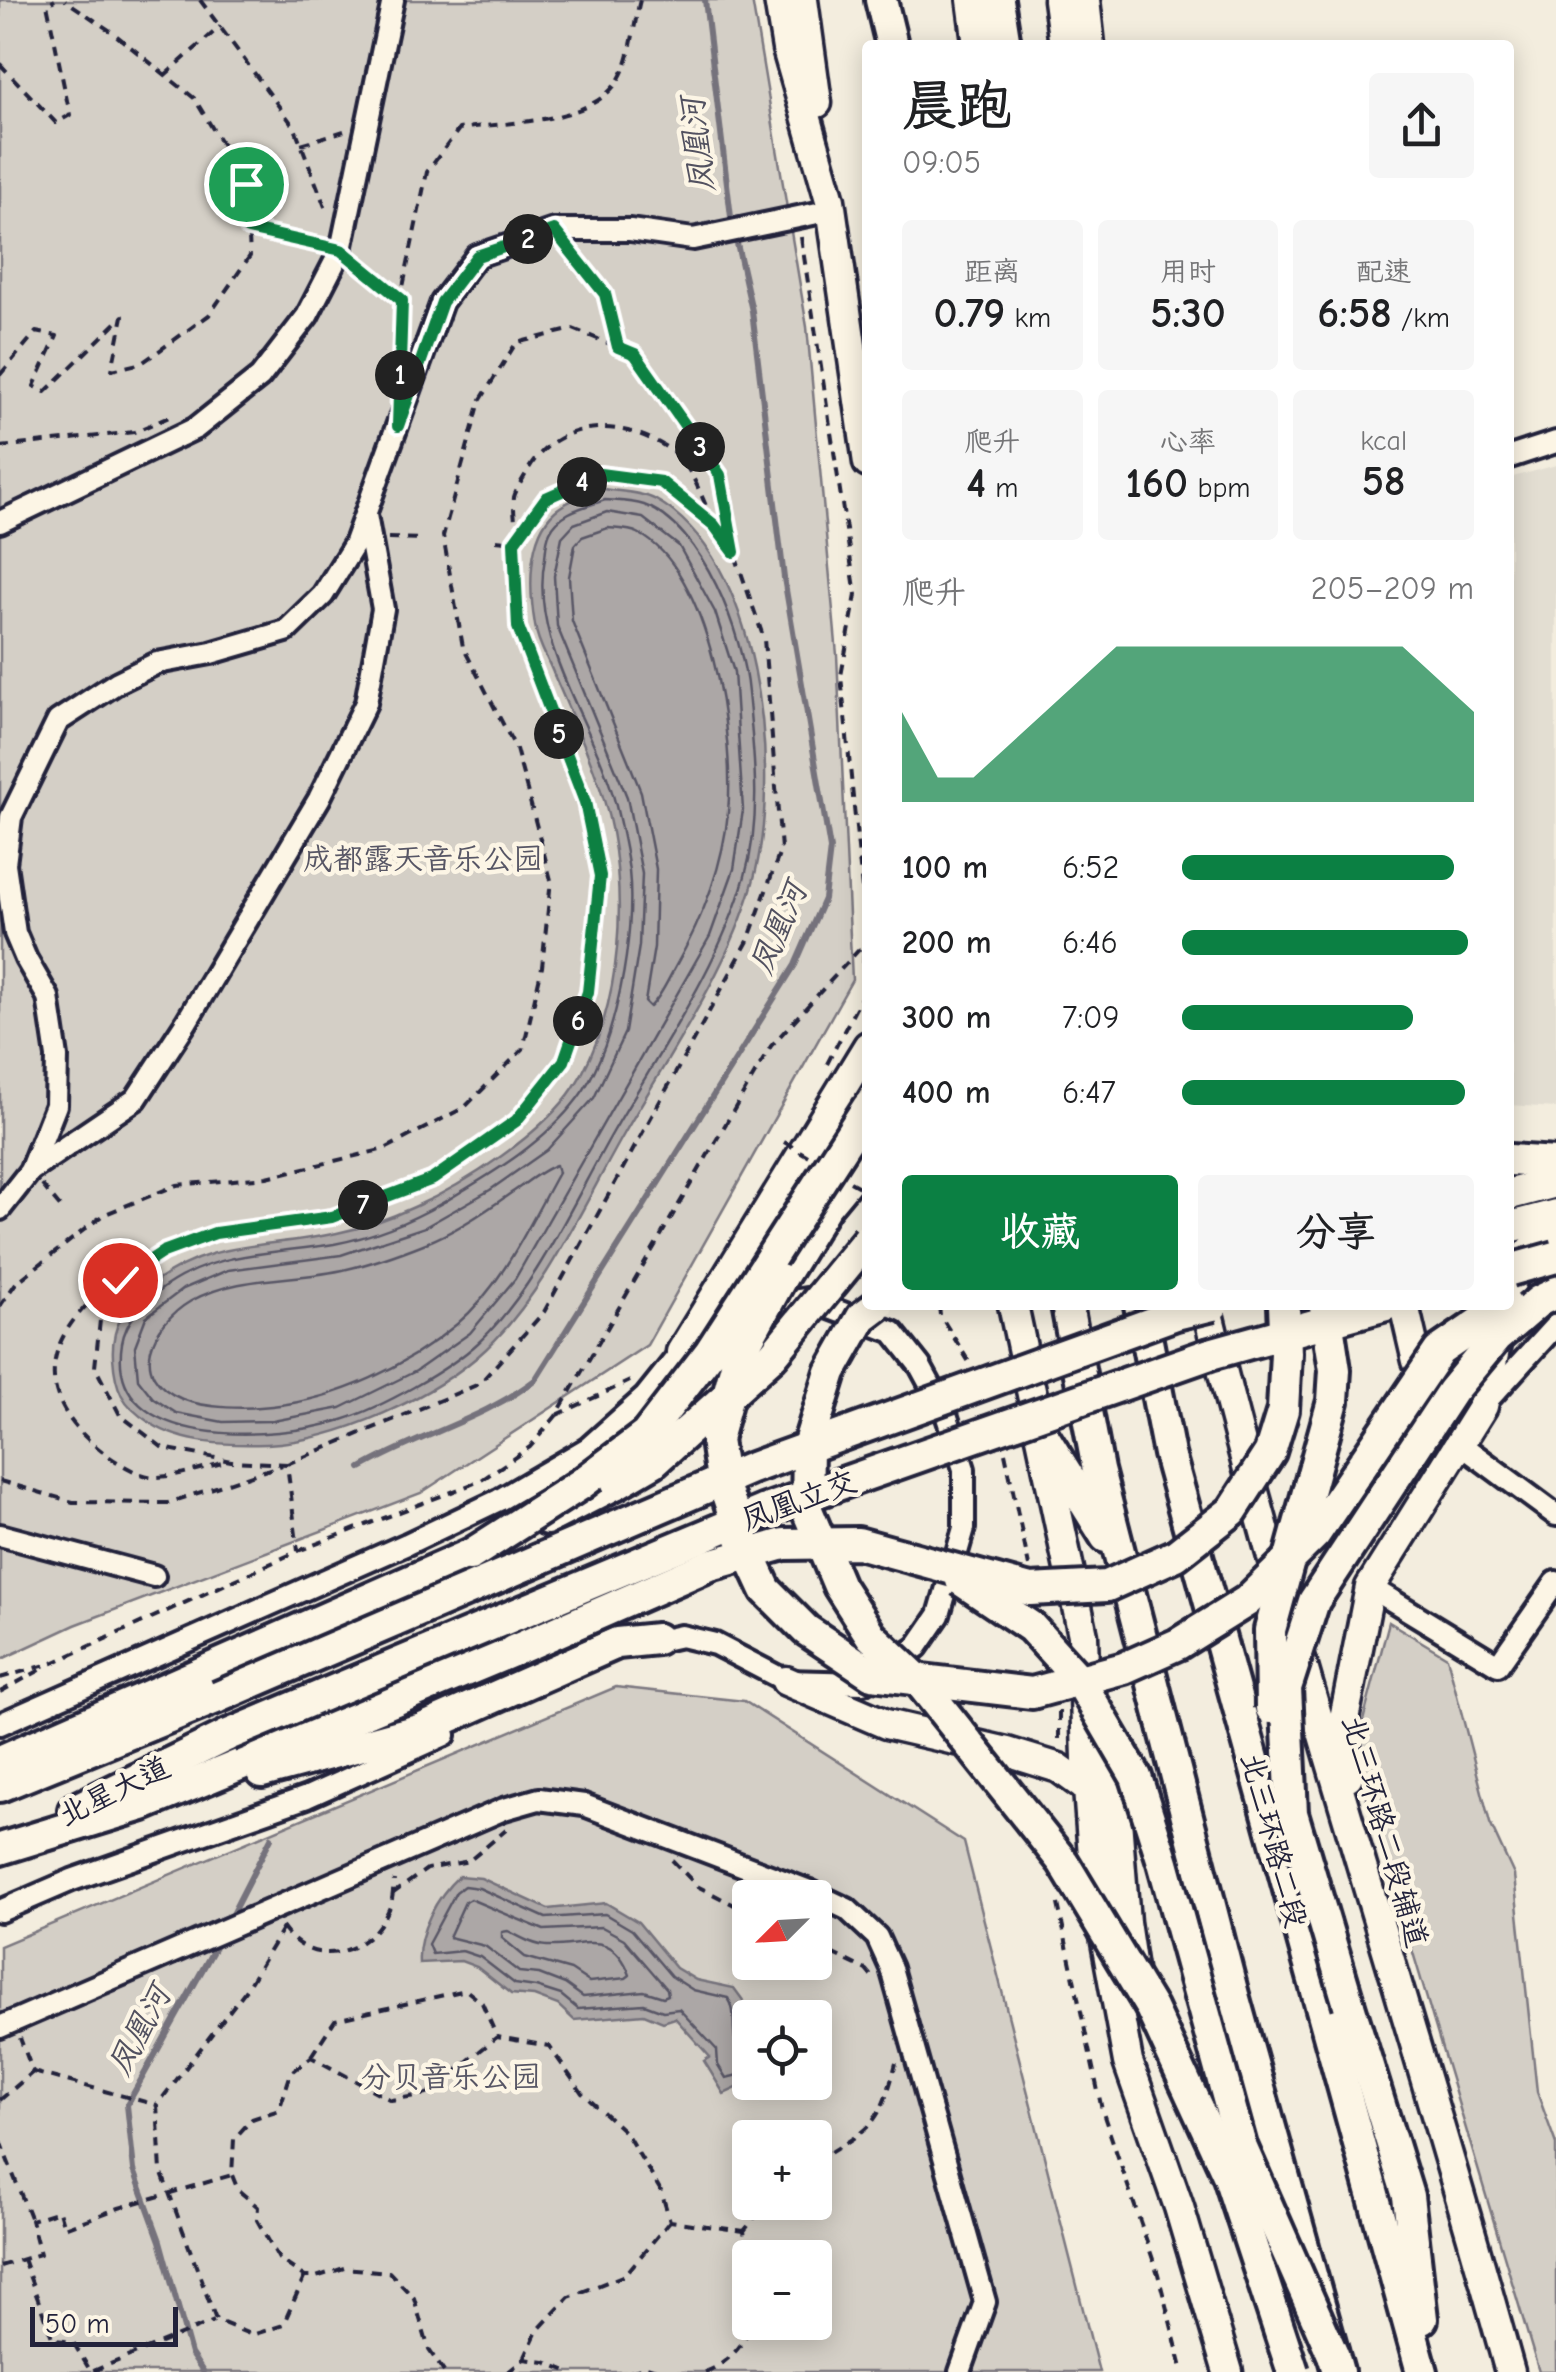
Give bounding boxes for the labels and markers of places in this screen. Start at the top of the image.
pin [204,142,289,227]
pin: 2 [503,214,553,264]
pin: 1 [375,350,425,400]
pin: 3 [675,422,725,472]
pin: 4 [557,457,607,507]
pin: 5 [534,709,584,759]
pin: 6 [553,996,603,1046]
pin: 7 [338,1180,388,1230]
pin [78,1238,163,1323]

